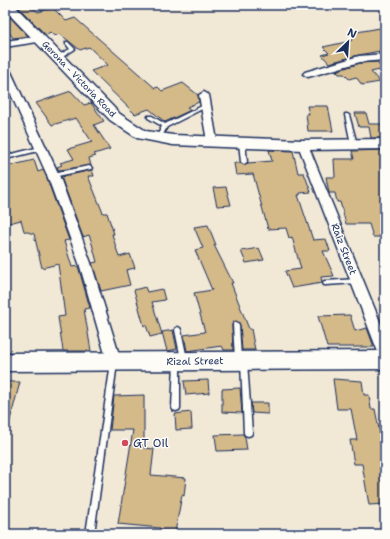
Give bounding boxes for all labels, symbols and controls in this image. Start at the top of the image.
north arrow [328,22,368,62]
text: N [345,25,359,42]
street label: Gerona - Victoria Road [39,38,119,120]
street label: Raiz Street [328,221,360,277]
street label: Rizal Street [166,354,224,368]
place label: GT Oil [133,435,169,451]
marker: GT Oil [120,438,130,448]

